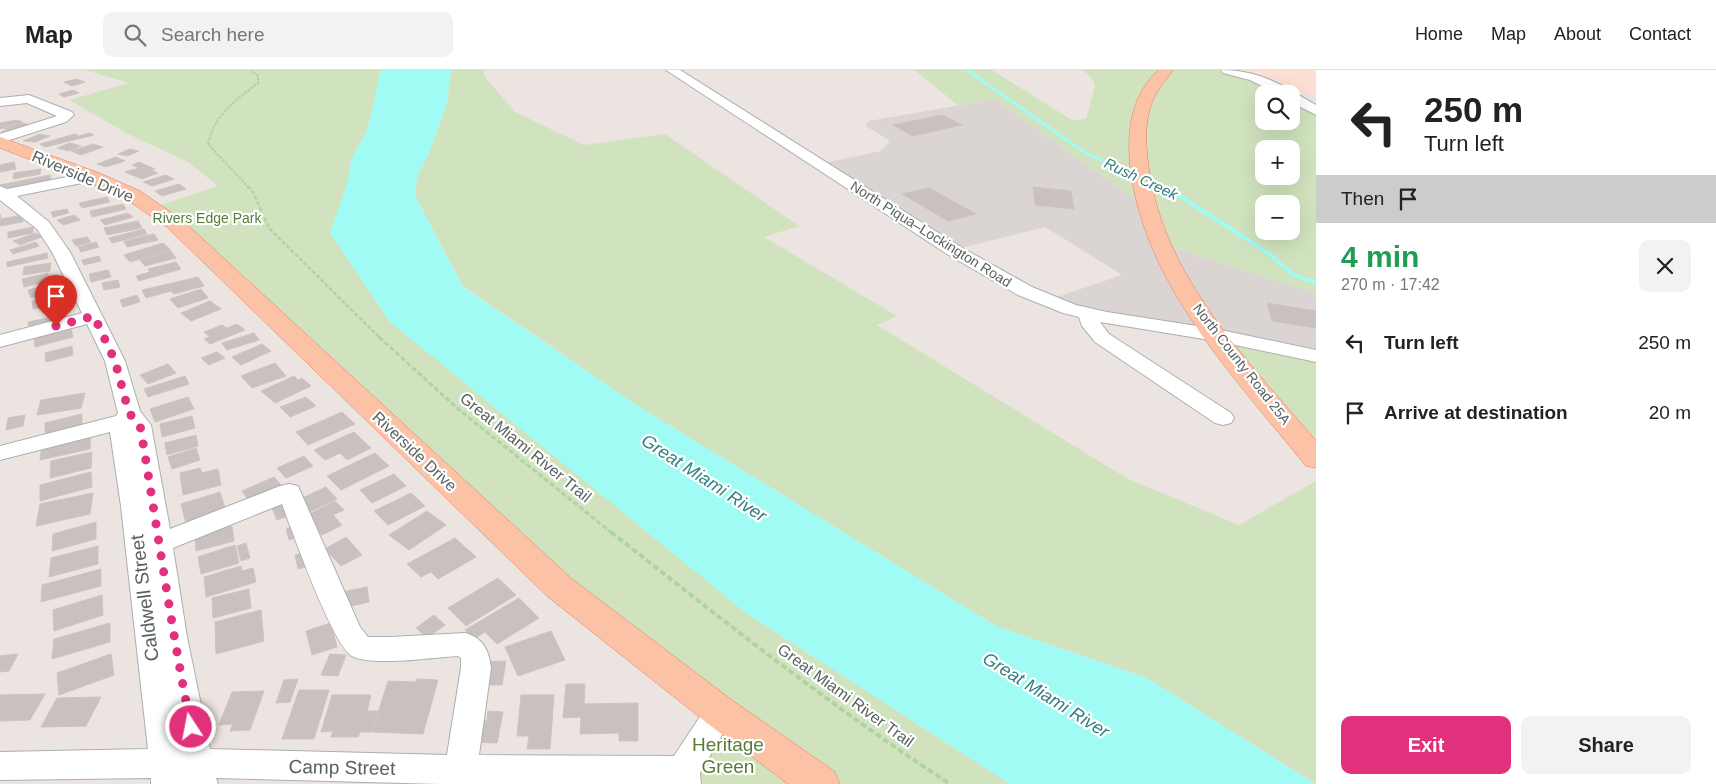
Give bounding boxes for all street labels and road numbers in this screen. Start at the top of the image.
street label: Riverside Drive [30,147,136,206]
street label: North Piqua–Lockington Road [848,178,1014,290]
street label: North County Road 25A [1190,301,1294,428]
street label: Great Miami River Trail [457,389,595,505]
street label: Riverside Drive [369,408,460,495]
street label: Caldwell Street [126,533,163,663]
street label: Great Miami River Trail [775,640,917,750]
street label: Camp Street [288,756,396,779]

